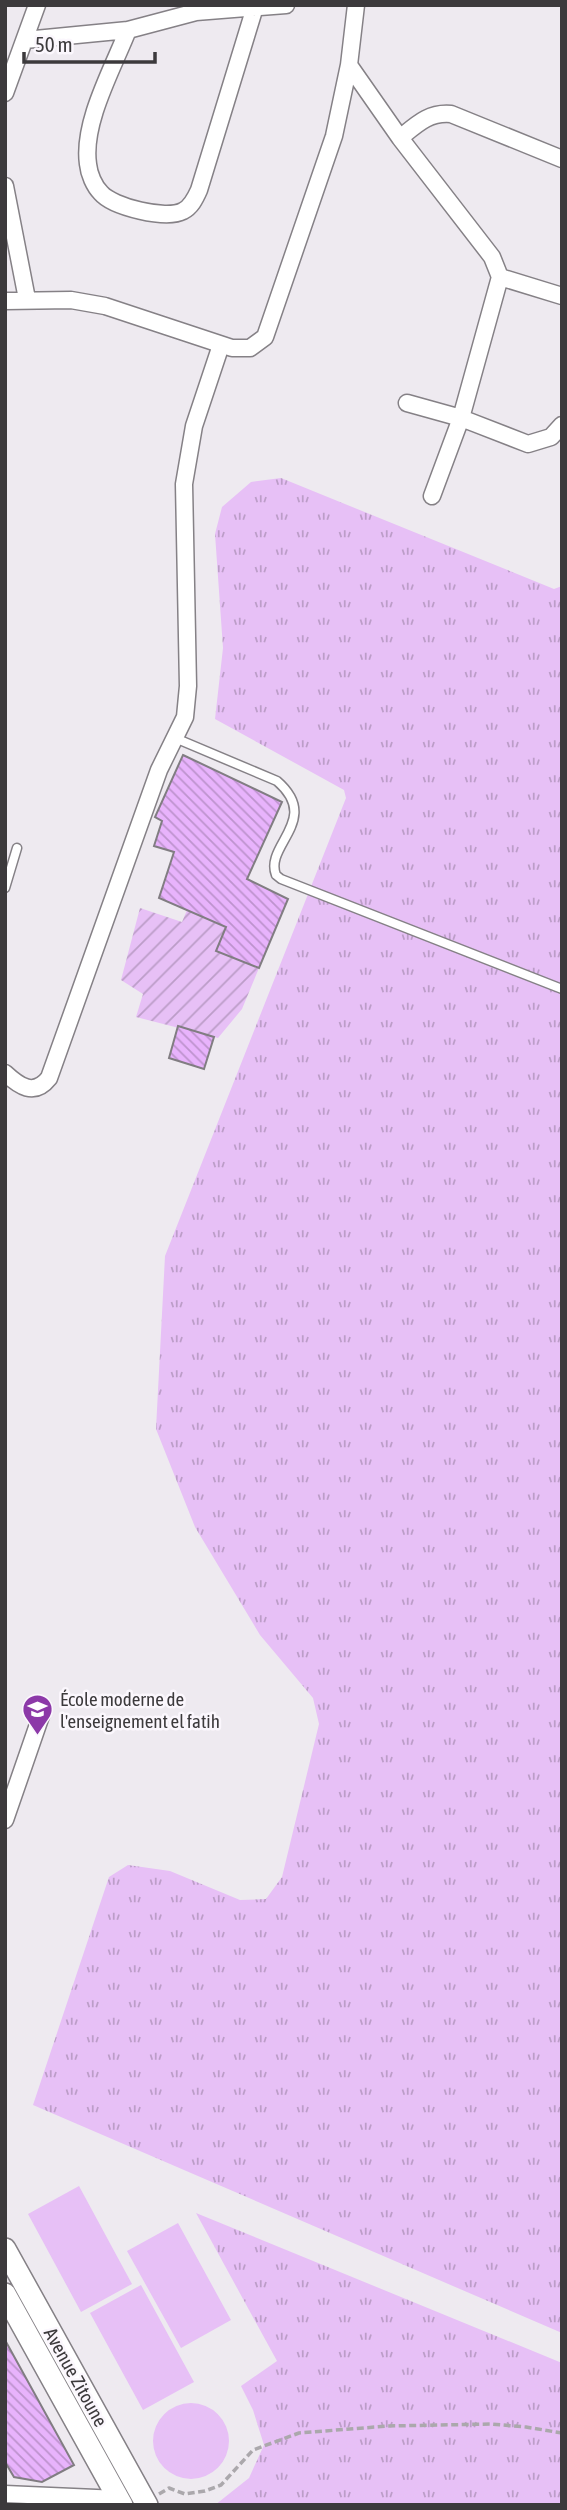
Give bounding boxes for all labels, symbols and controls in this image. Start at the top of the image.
scale bar [24,21,156,65]
text: 50 m [35,32,73,56]
place label: École moderne de l'enseignement el fatih [60,1688,220,1732]
school or university icon: École moderne de l'enseignement el fatih [20,1693,54,1737]
street label: Avenue Zitoune [40,2324,112,2430]

